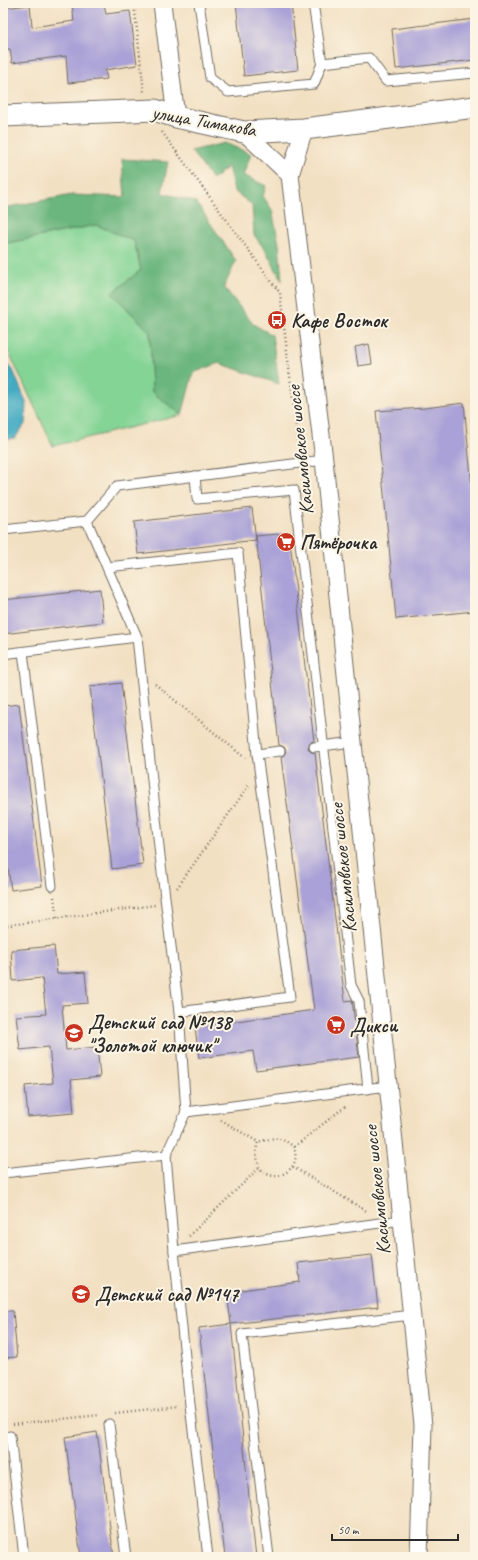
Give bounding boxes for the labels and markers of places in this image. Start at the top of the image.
place label: Кафе Восток [291,308,389,333]
bus stop icon: Кафе Восток [266,309,288,331]
place label: Пятёрочка [300,530,378,555]
supermarket icon: Пятёрочка [275,531,297,553]
place label: Детский сад №138 "Золотой ключик" [88,1010,234,1058]
place label: Дикси [350,1013,399,1038]
supermarket icon: Дикси [325,1014,347,1036]
school or university icon: Детский сад №138 "Золотой ключик" [63,1022,85,1044]
place label: Детский сад №147 [95,1282,240,1307]
school or university icon: Детский сад №147 [70,1283,92,1305]

